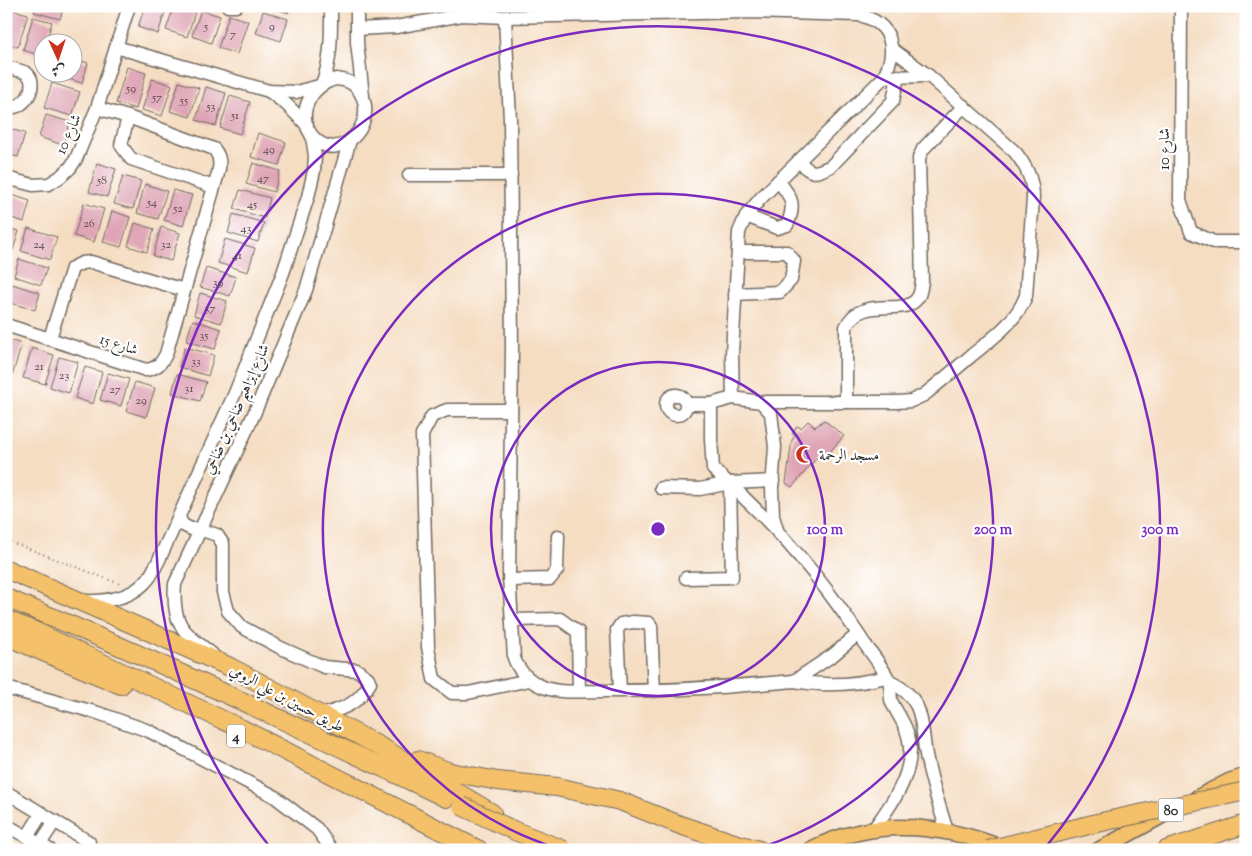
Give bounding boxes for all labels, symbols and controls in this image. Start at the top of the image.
house number: 5 [203,18,208,36]
house number: 9 [269,18,275,36]
house number: 7 [230,26,236,44]
north arrow [32,32,82,82]
text: ش [51,59,66,79]
house number: 59 [125,80,136,98]
house number: 57 [151,89,162,107]
house number: 55 [179,92,188,110]
house number: 53 [206,98,216,116]
house number: 51 [230,107,239,125]
street label: شارع 10 [51,111,88,159]
street label: شارع 10 [1155,128,1177,170]
house number: 49 [263,141,275,159]
house number: 47 [257,170,269,188]
house number: 58 [96,172,107,190]
house number: 54 [146,194,157,212]
house number: 45 [247,196,257,214]
house number: 52 [172,200,183,218]
house number: 26 [83,215,95,233]
house number: 43 [241,220,252,238]
house number: 24 [33,236,45,254]
house number: 32 [161,236,172,254]
house number: 41 [232,247,242,265]
house number: 39 [213,274,223,292]
house number: 37 [205,300,215,318]
house number: 35 [200,327,208,345]
street label: شارع 15 [96,329,141,362]
street label: شارع إبراهيم ضاحي بن ضاحي [199,341,278,479]
house number: 33 [191,353,201,371]
house number: 21 [34,358,44,376]
house number: 23 [59,367,69,385]
house number: 31 [185,380,193,398]
house number: 27 [109,381,121,399]
house number: 29 [135,392,147,410]
mosque icon: مسجد الرحمة [795,445,815,465]
place label: مسجد الرحمة [819,446,879,467]
centre of rings [649,520,667,538]
text: 100 m [807,520,844,541]
text: 200 m [974,520,1013,541]
text: 300 m [1141,520,1179,541]
street label: طريق حسين بن علي الرومي [224,660,347,740]
road number: 4 [227,724,245,748]
road number: 80 [1158,798,1184,822]

